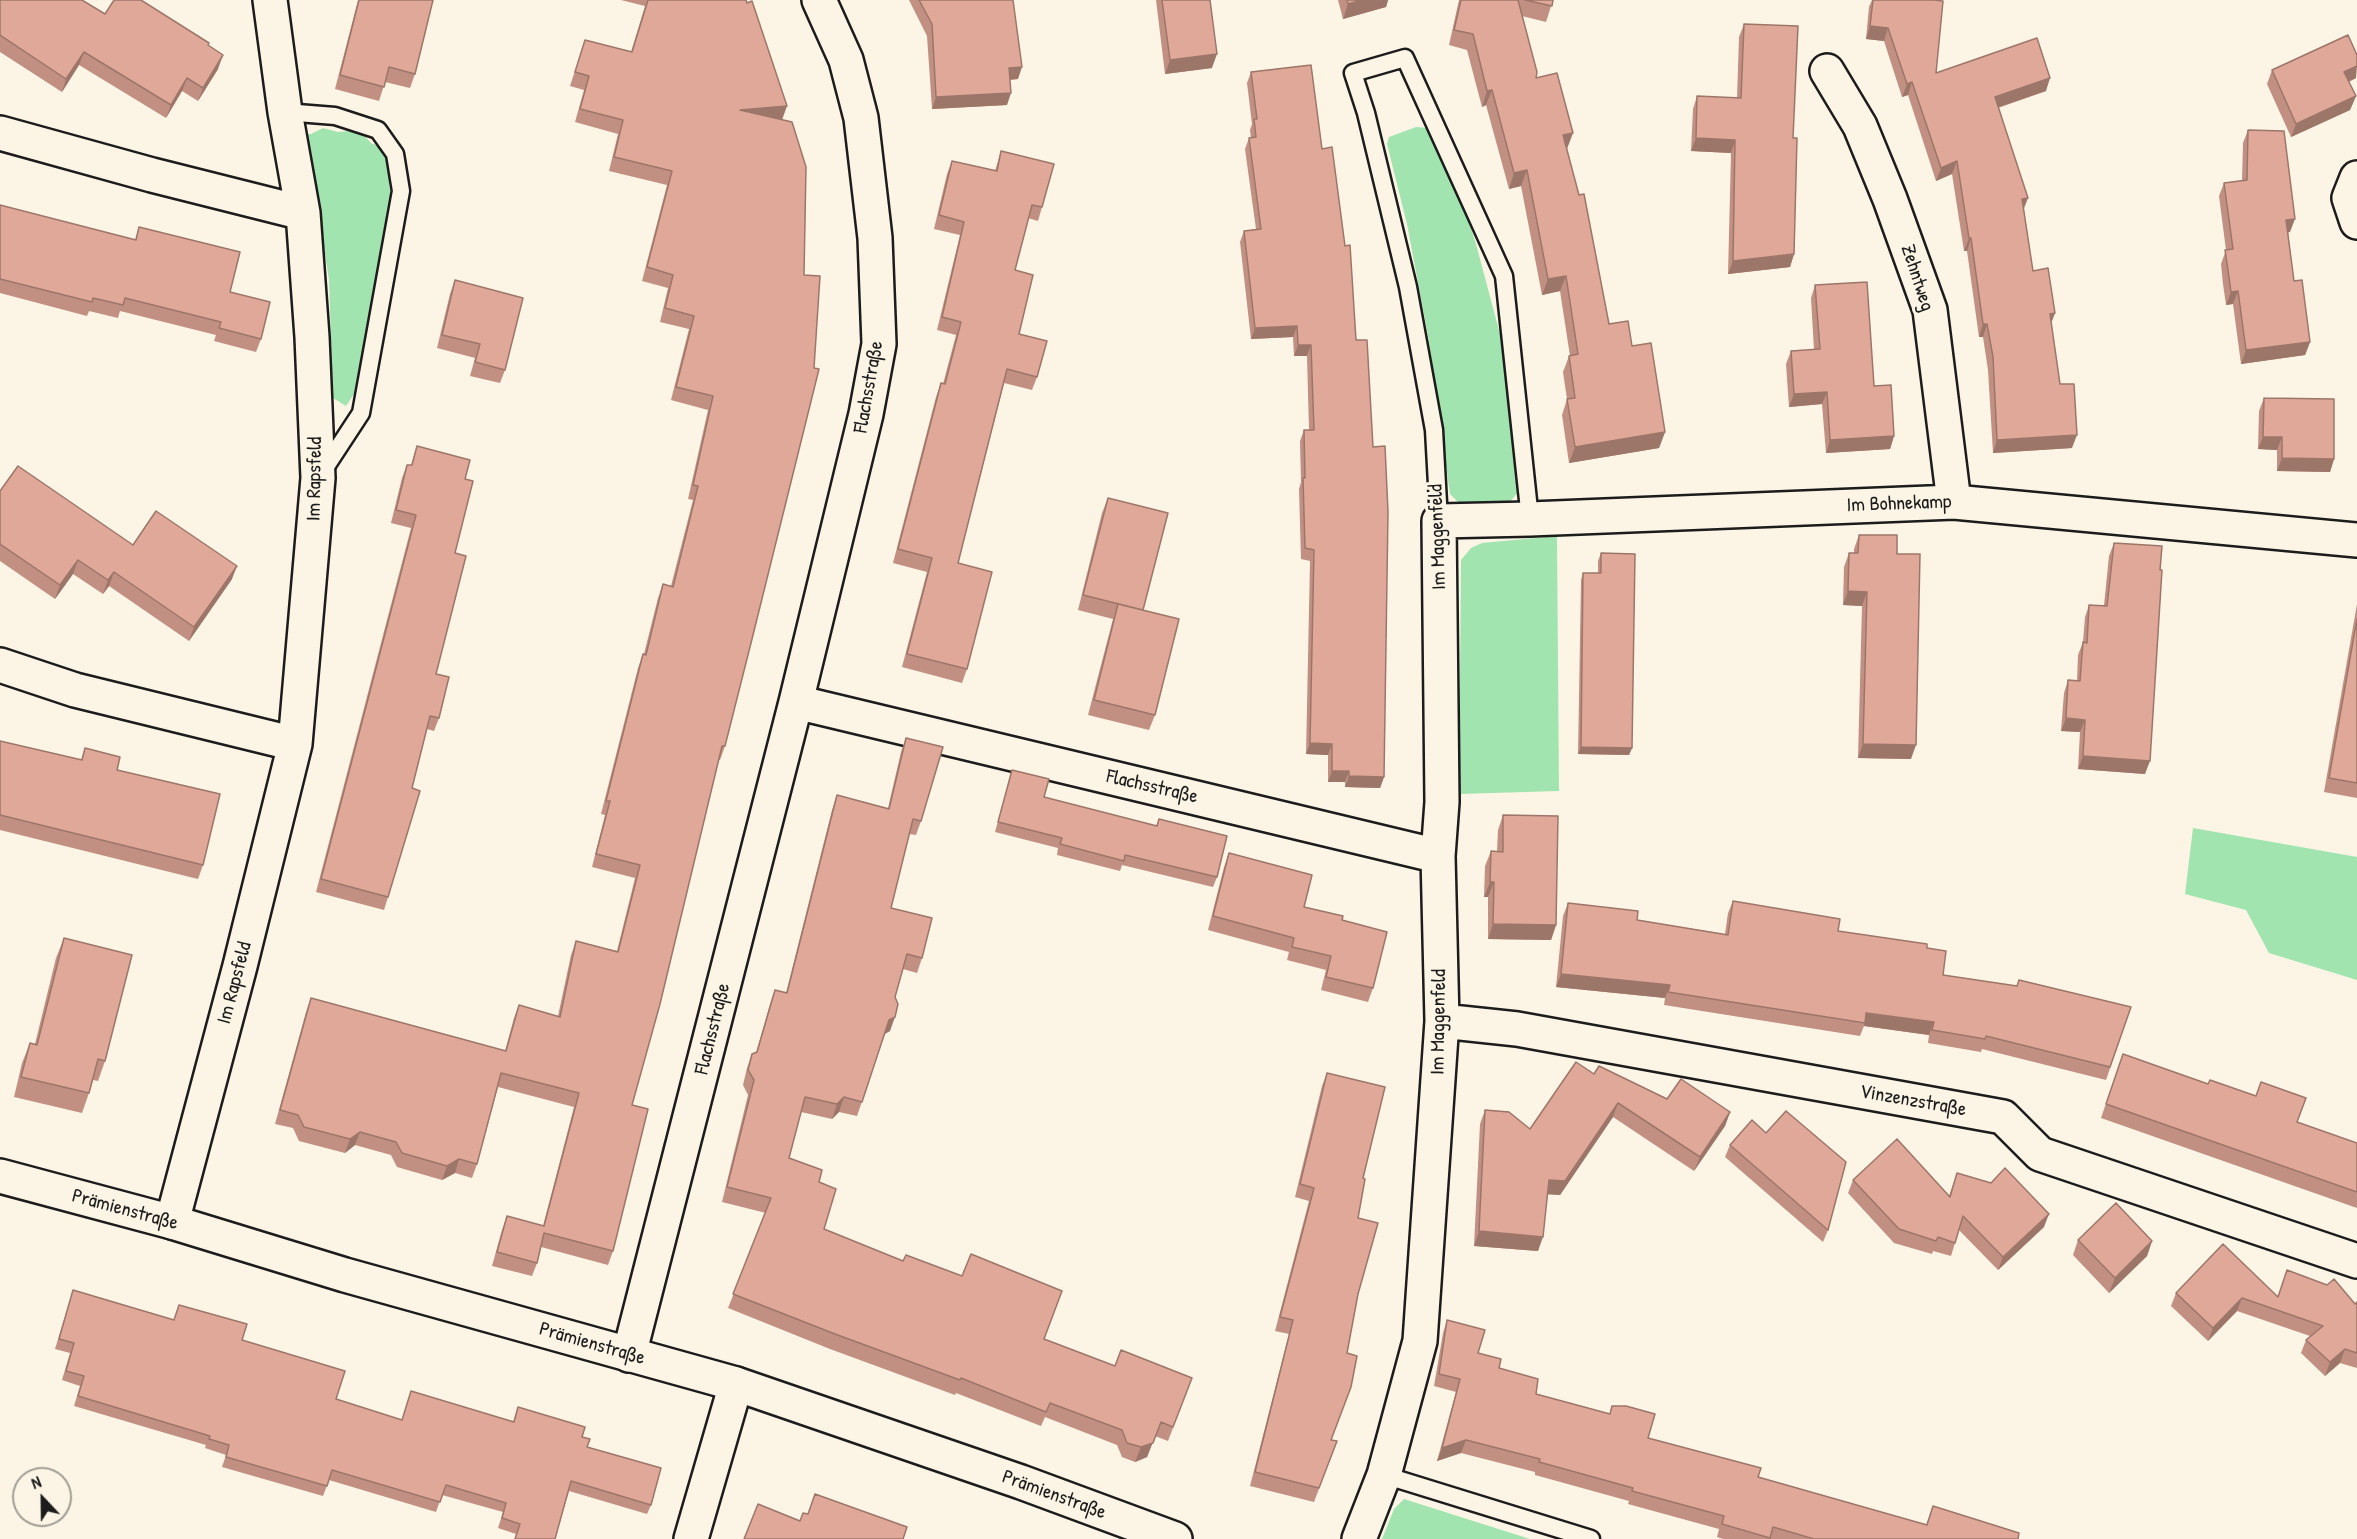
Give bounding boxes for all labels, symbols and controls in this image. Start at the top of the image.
street label: Zehntweg [1895,242,1939,314]
street label: Flachsstraße [849,339,889,435]
street label: Im Rapsfeld [302,437,328,521]
street label: Im Maggenfeld [1424,484,1452,590]
street label: Im Bohnekamp [1846,490,1952,518]
street label: Flachsstraße [1104,765,1200,809]
street label: Im Rapsfeld [212,939,258,1027]
street label: Im Maggenfeld [1426,969,1452,1075]
street label: Flachsstraße [690,981,736,1077]
street label: Vinzenzstraße [1858,1080,1968,1122]
street label: Prämienstraße [69,1184,181,1236]
street label: Prämienstraße [536,1317,648,1371]
street label: Prämienstraße [999,1465,1109,1525]
north arrow [12,1467,72,1527]
text: N [28,1470,44,1494]

